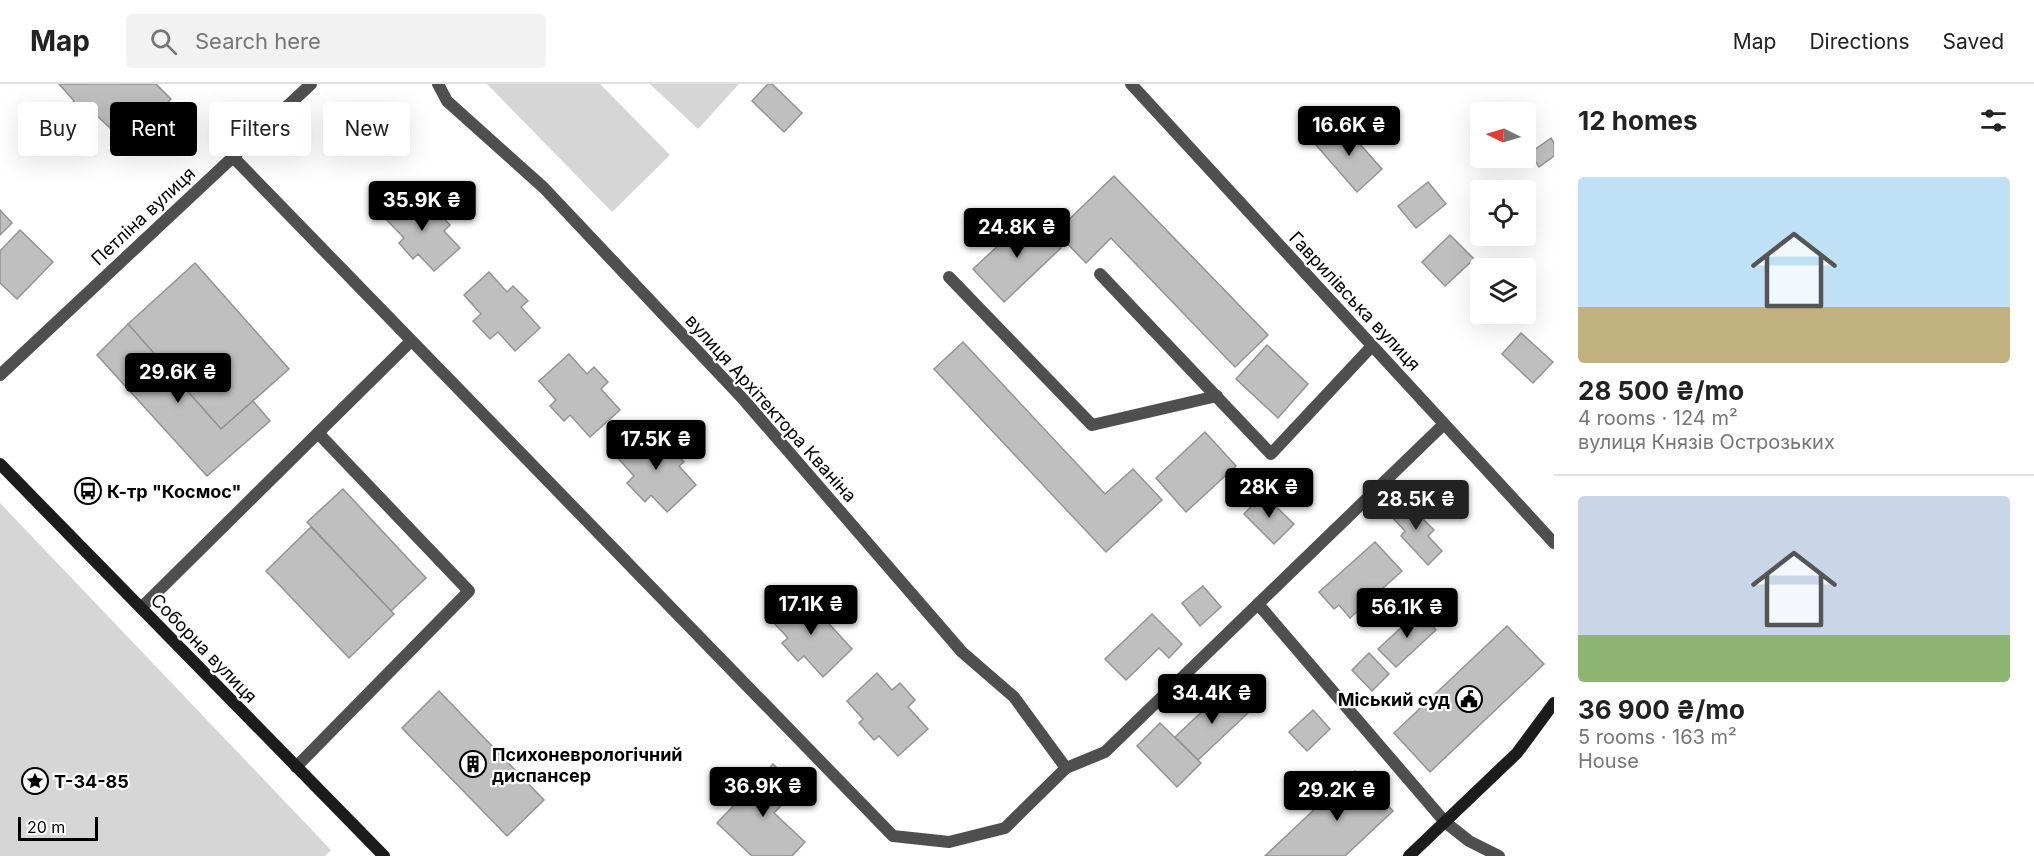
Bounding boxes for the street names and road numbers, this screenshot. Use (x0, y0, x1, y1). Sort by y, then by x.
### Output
street label: Петліна вулиця (87, 163, 199, 269)
street label: Гаврилівська вулиця (1285, 227, 1425, 375)
street label: вулиця Архітектора Кваніна (681, 310, 861, 506)
street label: Соборна вулиця (147, 589, 261, 707)

